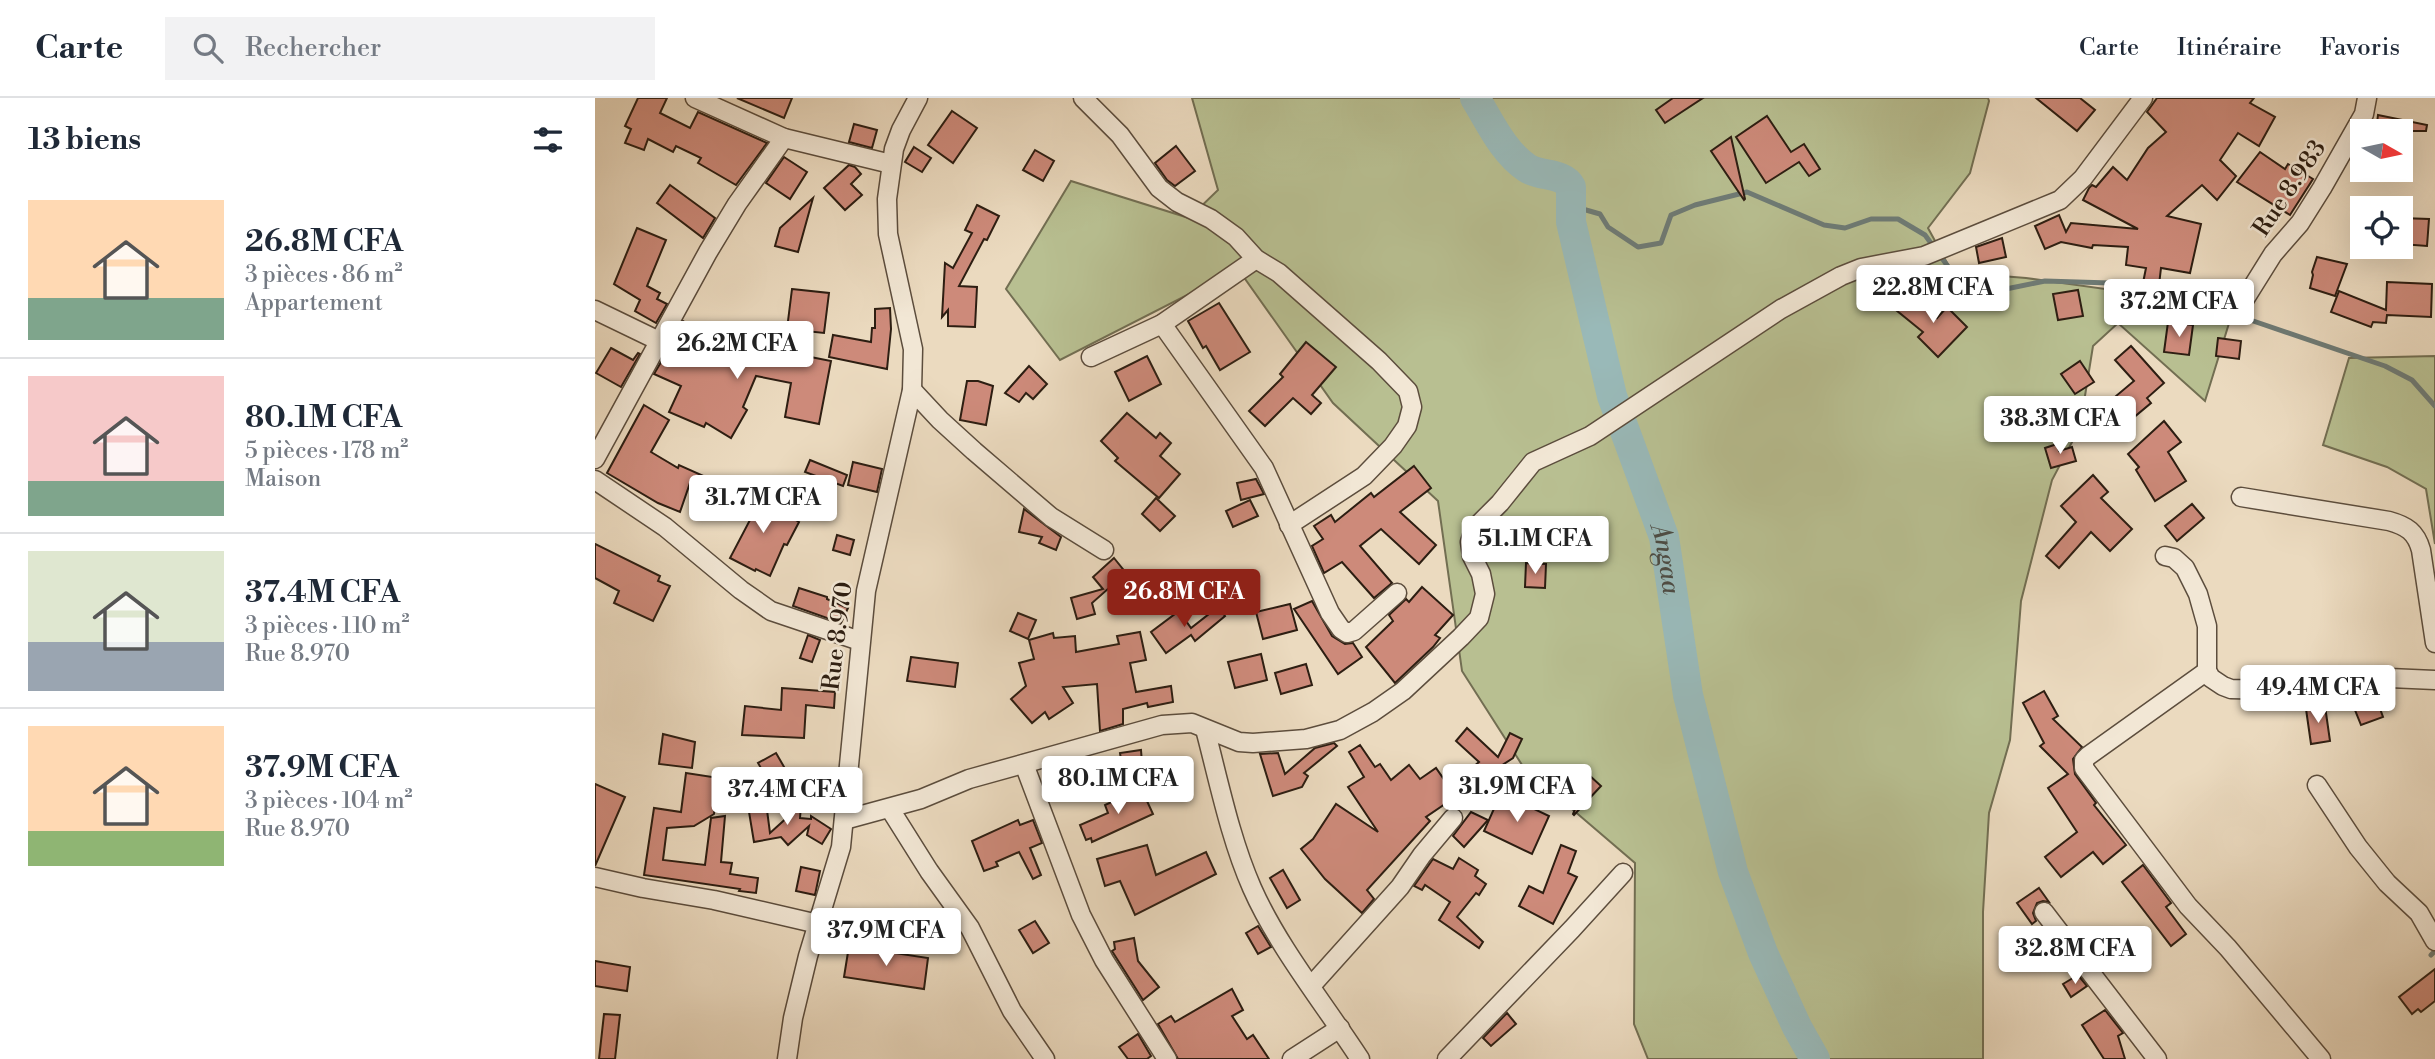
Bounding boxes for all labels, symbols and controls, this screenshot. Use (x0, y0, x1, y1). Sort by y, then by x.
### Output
search box (165, 17, 655, 80)
text: Carte (35, 28, 123, 69)
icon: search (189, 29, 227, 67)
text: Rechercher (245, 32, 381, 64)
text: Carte (2079, 33, 2139, 63)
text: Itinéraire (2177, 33, 2282, 63)
text: Favoris (2320, 33, 2400, 63)
north arrow (2350, 119, 2413, 182)
map controls (2350, 119, 2413, 259)
text: 13 biens (28, 121, 141, 159)
icon: filters (529, 121, 567, 159)
street label: Rue 8.983 (2247, 135, 2333, 243)
button: locate (2350, 196, 2413, 259)
text: 26.8M CFA (245, 223, 403, 261)
icon: home (84, 228, 168, 312)
text: 3 pièces · 86 m² (245, 261, 403, 289)
pin: 22.8M CFA (1853, 266, 2013, 325)
text: 22.8M CFA (1872, 274, 1994, 302)
pin: 37.2M CFA (2099, 280, 2259, 339)
text: 37.2M CFA (2120, 288, 2238, 316)
text: Appartement (245, 289, 383, 317)
pin: 26.2M CFA (657, 322, 817, 381)
text: 26.2M CFA (676, 330, 798, 358)
pin: 38.3M CFA (1980, 396, 2140, 456)
text: 80.1M CFA (245, 399, 402, 437)
icon: home (84, 404, 168, 488)
text: 38.3M CFA (2000, 405, 2120, 433)
text: 5 pièces · 178 m² (245, 437, 408, 465)
text: Maison (245, 465, 321, 493)
pin: 31.7M CFA (683, 476, 843, 535)
text: 31.7M CFA (705, 484, 821, 512)
water label: Angaa (1642, 516, 1688, 597)
pin: 51.1M CFA (1455, 517, 1615, 576)
text: 51.1M CFA (1478, 525, 1592, 553)
pin: 26.8M CFA (1104, 570, 1264, 629)
text: 37.4M CFA (245, 574, 400, 612)
text: 26.8M CFA (1123, 578, 1245, 606)
icon: home (84, 579, 168, 663)
street label: Rue 8.970 (816, 580, 860, 692)
text: 3 pièces · 110 m² (245, 612, 410, 640)
text: Rue 8.970 (245, 640, 350, 668)
pin: 49.4M CFA (2238, 666, 2398, 725)
text: 49.4M CFA (2256, 674, 2380, 702)
text: 37.9M CFA (245, 749, 399, 787)
icon: home (84, 754, 168, 838)
pin: 80.1M CFA (1038, 756, 1198, 816)
pin: 31.9M CFA (1437, 764, 1597, 824)
text: 80.1M CFA (1058, 765, 1178, 793)
pin: 37.4M CFA (707, 768, 867, 827)
text: 31.9M CFA (1459, 773, 1575, 801)
text: 37.4M CFA (727, 776, 847, 804)
text: 3 pièces · 104 m² (245, 787, 413, 815)
text: Rue 8.970 (245, 815, 350, 843)
pin: 37.9M CFA (806, 908, 966, 968)
text: 37.9M CFA (827, 917, 945, 945)
pin: 32.8M CFA (1995, 926, 2155, 986)
text: 32.8M CFA (2015, 935, 2135, 963)

